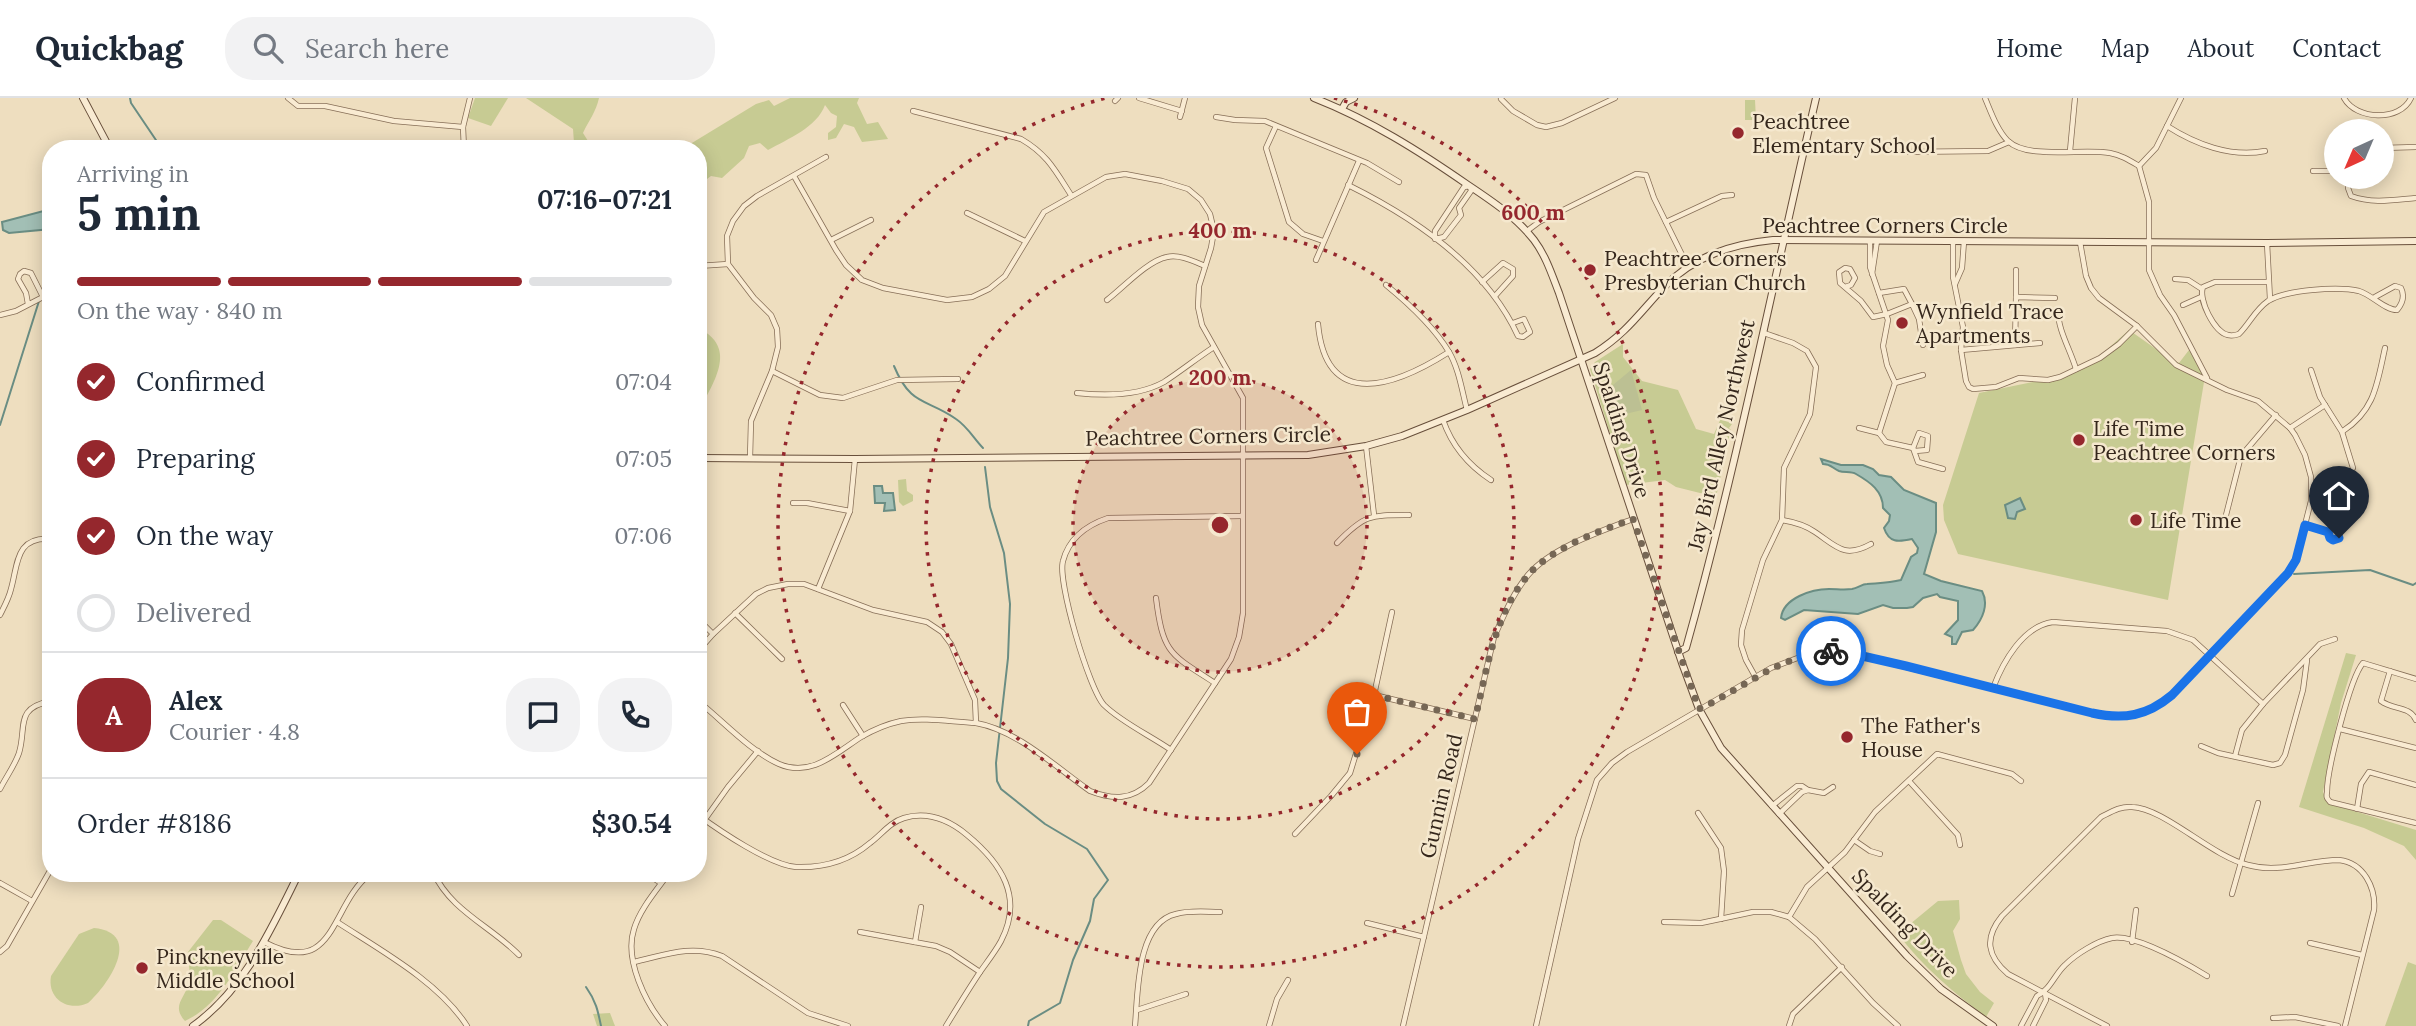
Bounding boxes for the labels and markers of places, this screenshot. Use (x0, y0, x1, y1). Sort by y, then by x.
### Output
place label: Peachtree Elementary School (1752, 108, 1936, 159)
marker: Peachtree Elementary School (1730, 125, 1746, 141)
place label: Peachtree Corners Presbyterian Church (1604, 245, 1806, 296)
marker: Peachtree Corners Presbyterian Church (1582, 262, 1598, 278)
place label: Wynfield Trace Apartments (1915, 298, 2064, 349)
marker: Wynfield Trace Apartments (1894, 315, 1910, 331)
place label: Life Time Peachtree Corners (2093, 415, 2276, 466)
marker: Life Time Peachtree Corners (2071, 432, 2087, 448)
pin (2309, 466, 2369, 538)
place label: Life Time (2150, 507, 2241, 534)
marker: Life Time (2128, 512, 2144, 528)
centre of rings (1208, 513, 1232, 537)
pin (1327, 682, 1387, 754)
place label: The Father's House (1861, 712, 1981, 763)
marker: The Father's House (1839, 729, 1855, 745)
place label: Pinckneyville Middle School (156, 943, 295, 994)
marker: Pinckneyville Middle School (134, 960, 150, 976)

